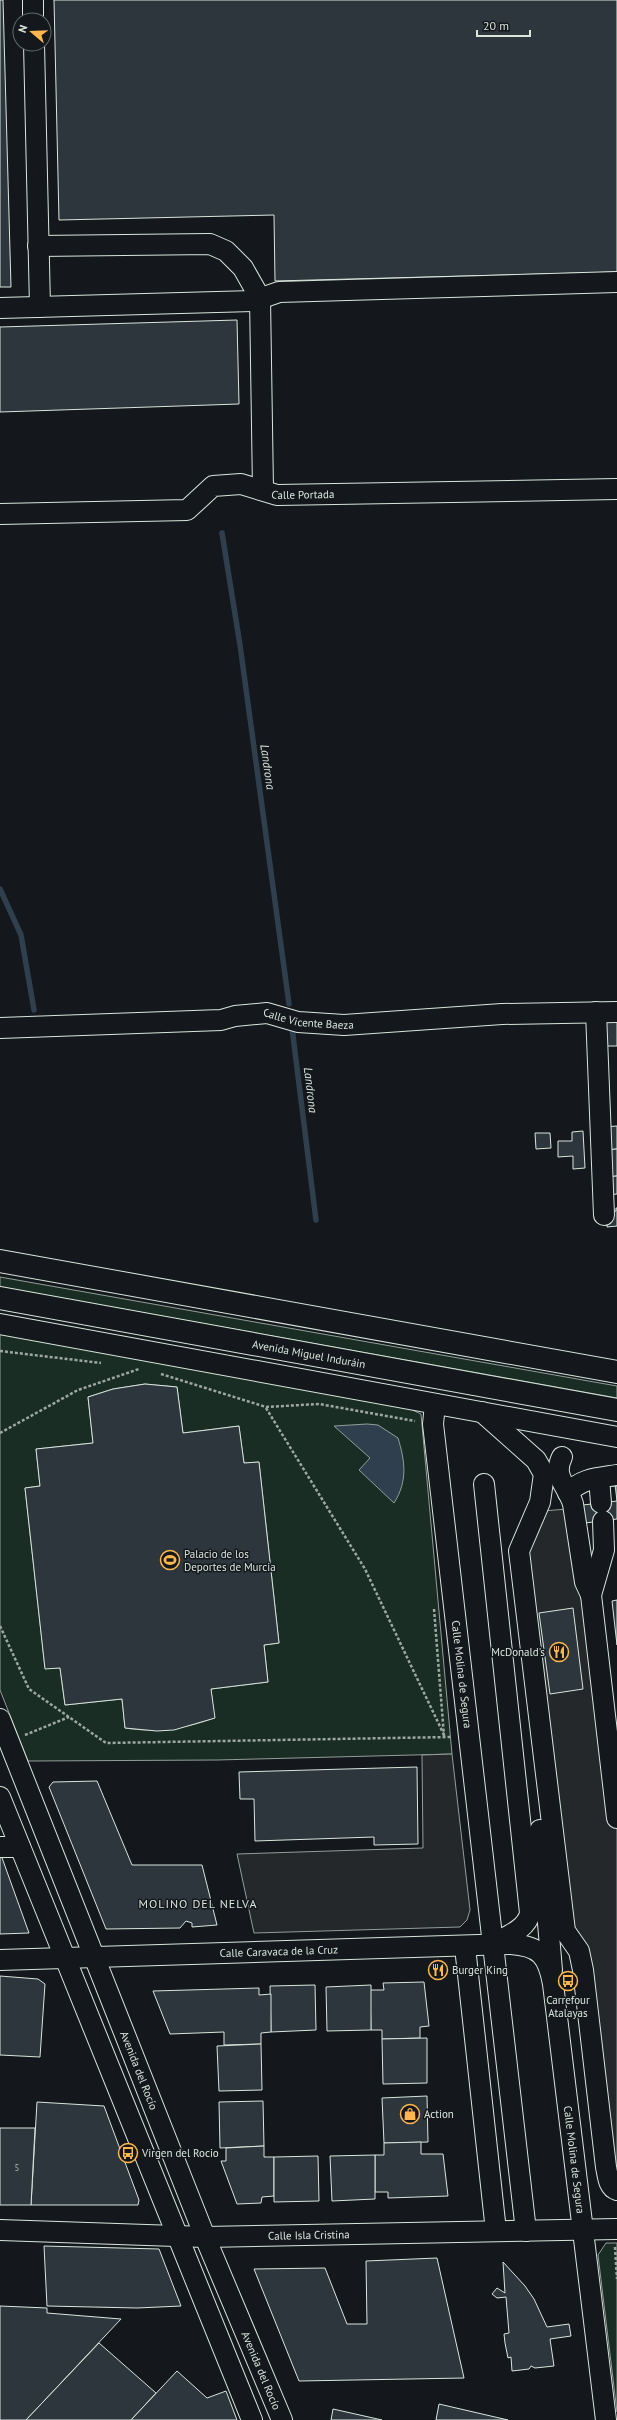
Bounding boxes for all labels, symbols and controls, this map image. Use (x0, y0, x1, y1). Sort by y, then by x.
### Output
north arrow (12, 12, 52, 52)
scale bar (477, 12, 530, 38)
text: 20 m (483, 18, 509, 33)
text: N (15, 23, 30, 34)
street label: Calle Portada (270, 487, 334, 502)
water label: Landrona (257, 743, 279, 791)
street label: Calle Vicente Baeza (263, 1006, 354, 1032)
water label: Landrona (301, 1066, 321, 1114)
street label: Avenida Miguel Induráin (251, 1337, 367, 1371)
place label: Palacio de los Deportes de Murcia (184, 1547, 276, 1574)
sports icon: Palacio de los Deportes de Murcia (159, 1549, 181, 1571)
street label: Calle Molina de Segura (449, 1619, 475, 1729)
restaurant icon: McDonald's (548, 1641, 570, 1663)
place label: McDonald's (491, 1645, 545, 1659)
district label: MOLINO DEL NELVA (139, 1896, 257, 1911)
street label: Calle Caravaca de la Cruz (220, 1942, 338, 1960)
restaurant icon: Burger King (427, 1959, 449, 1981)
place label: Burger King (452, 1963, 508, 1977)
bus stop icon: Carrefour Atalayas (557, 1970, 579, 1992)
place label: Carrefour Atalayas (546, 1993, 590, 2020)
street label: Avenida del Rocío (117, 2029, 161, 2112)
shop icon: Action (399, 2103, 421, 2125)
street label: Calle Molina de Segura (561, 2105, 588, 2214)
place label: Action (424, 2107, 454, 2121)
bus stop icon: Virgen del Rocio (117, 2142, 139, 2164)
place label: Virgen del Rocio (141, 2146, 219, 2160)
house number: 5 (15, 2162, 20, 2173)
street label: Calle Isla Cristina (268, 2227, 350, 2243)
street label: Avenida del Rocío (239, 2329, 284, 2412)

